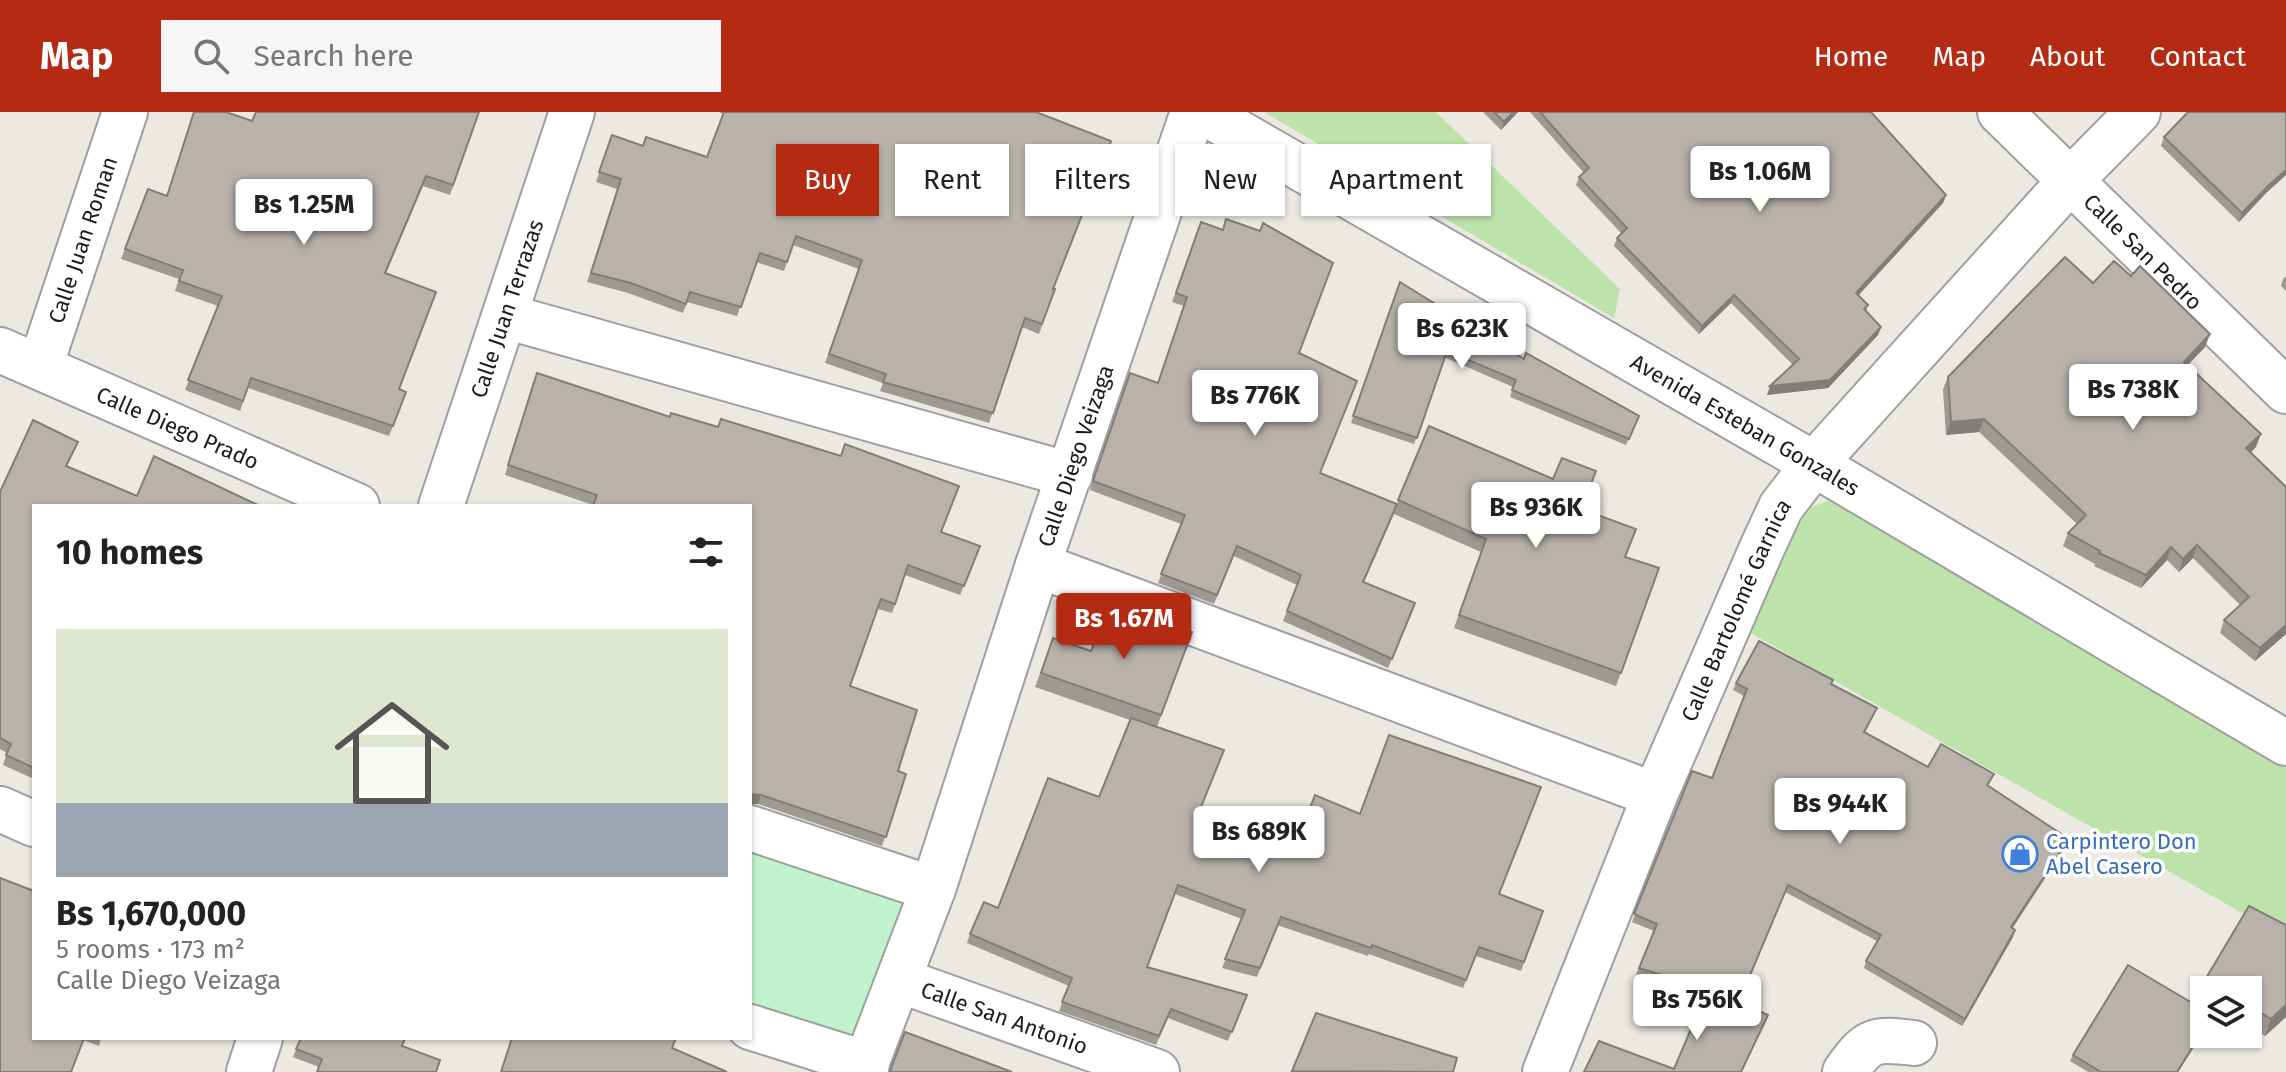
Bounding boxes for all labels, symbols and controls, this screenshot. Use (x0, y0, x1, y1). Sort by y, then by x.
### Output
search box (161, 20, 721, 92)
text: Map (40, 33, 113, 79)
icon: search (189, 34, 233, 78)
text: Search here (253, 38, 414, 74)
text: Home (1814, 40, 1888, 73)
text: Map (1932, 40, 1986, 73)
text: About (2030, 40, 2105, 73)
text: Contact (2149, 40, 2246, 73)
chip: Buy (776, 144, 879, 216)
chip: Rent (895, 144, 1009, 216)
chip: Filters (1025, 144, 1159, 216)
chip: New (1175, 144, 1285, 216)
chip: Apartment (1301, 144, 1491, 216)
pin: Bs 1.06M (1677, 146, 1843, 214)
street label: Calle Juan Roman (42, 153, 123, 327)
text: Bs 1.06M (1708, 156, 1812, 187)
pin: Bs 1.25M (221, 179, 387, 247)
street label: Calle San Pedro (2078, 188, 2208, 316)
text: Bs 1.25M (254, 189, 354, 220)
street label: Calle Juan Terrazas (465, 216, 549, 402)
pin: Bs 623K (1388, 303, 1536, 371)
text: Bs 623K (1416, 313, 1508, 344)
street label: Avenida Esteban Gonzales (1626, 348, 1864, 502)
street label: Calle Diego Veizaga (1032, 361, 1119, 550)
pin: Bs 738K (2059, 364, 2207, 432)
pin: Bs 776K (1181, 370, 1329, 438)
text: Bs 738K (2087, 374, 2179, 405)
text: Bs 776K (1210, 380, 1300, 411)
street label: Calle Diego Prado (92, 381, 263, 475)
pin: Bs 936K (1462, 482, 1610, 550)
text: Bs 936K (1489, 492, 1583, 523)
street label: Calle Bartolomé Garnica (1676, 493, 1797, 726)
icon: filters (684, 530, 728, 574)
text: 10 homes (56, 532, 203, 573)
pin: Bs 1.67M (1041, 593, 1207, 661)
text: Bs 1.67M (1074, 603, 1174, 634)
icon: home (320, 681, 464, 825)
pin: Bs 944K (1766, 778, 1914, 846)
text: Bs 944K (1793, 788, 1887, 819)
pin: Bs 689K (1185, 806, 1333, 874)
text: Bs 689K (1211, 816, 1307, 847)
place label: Carpintero Don Abel Casero (2046, 828, 2197, 880)
shop icon: Carpintero Don Abel Casero (2001, 835, 2039, 873)
text: Bs 1,670,000 (56, 893, 246, 934)
text: 5 rooms · 173 m² (56, 934, 245, 965)
text: Calle Diego Veizaga (56, 965, 281, 996)
pin: Bs 756K (1623, 974, 1771, 1042)
street label: Calle San Antonio (917, 976, 1091, 1060)
map controls (2190, 976, 2262, 1048)
button: layers (2190, 976, 2262, 1048)
text: Bs 756K (1651, 984, 1743, 1015)

